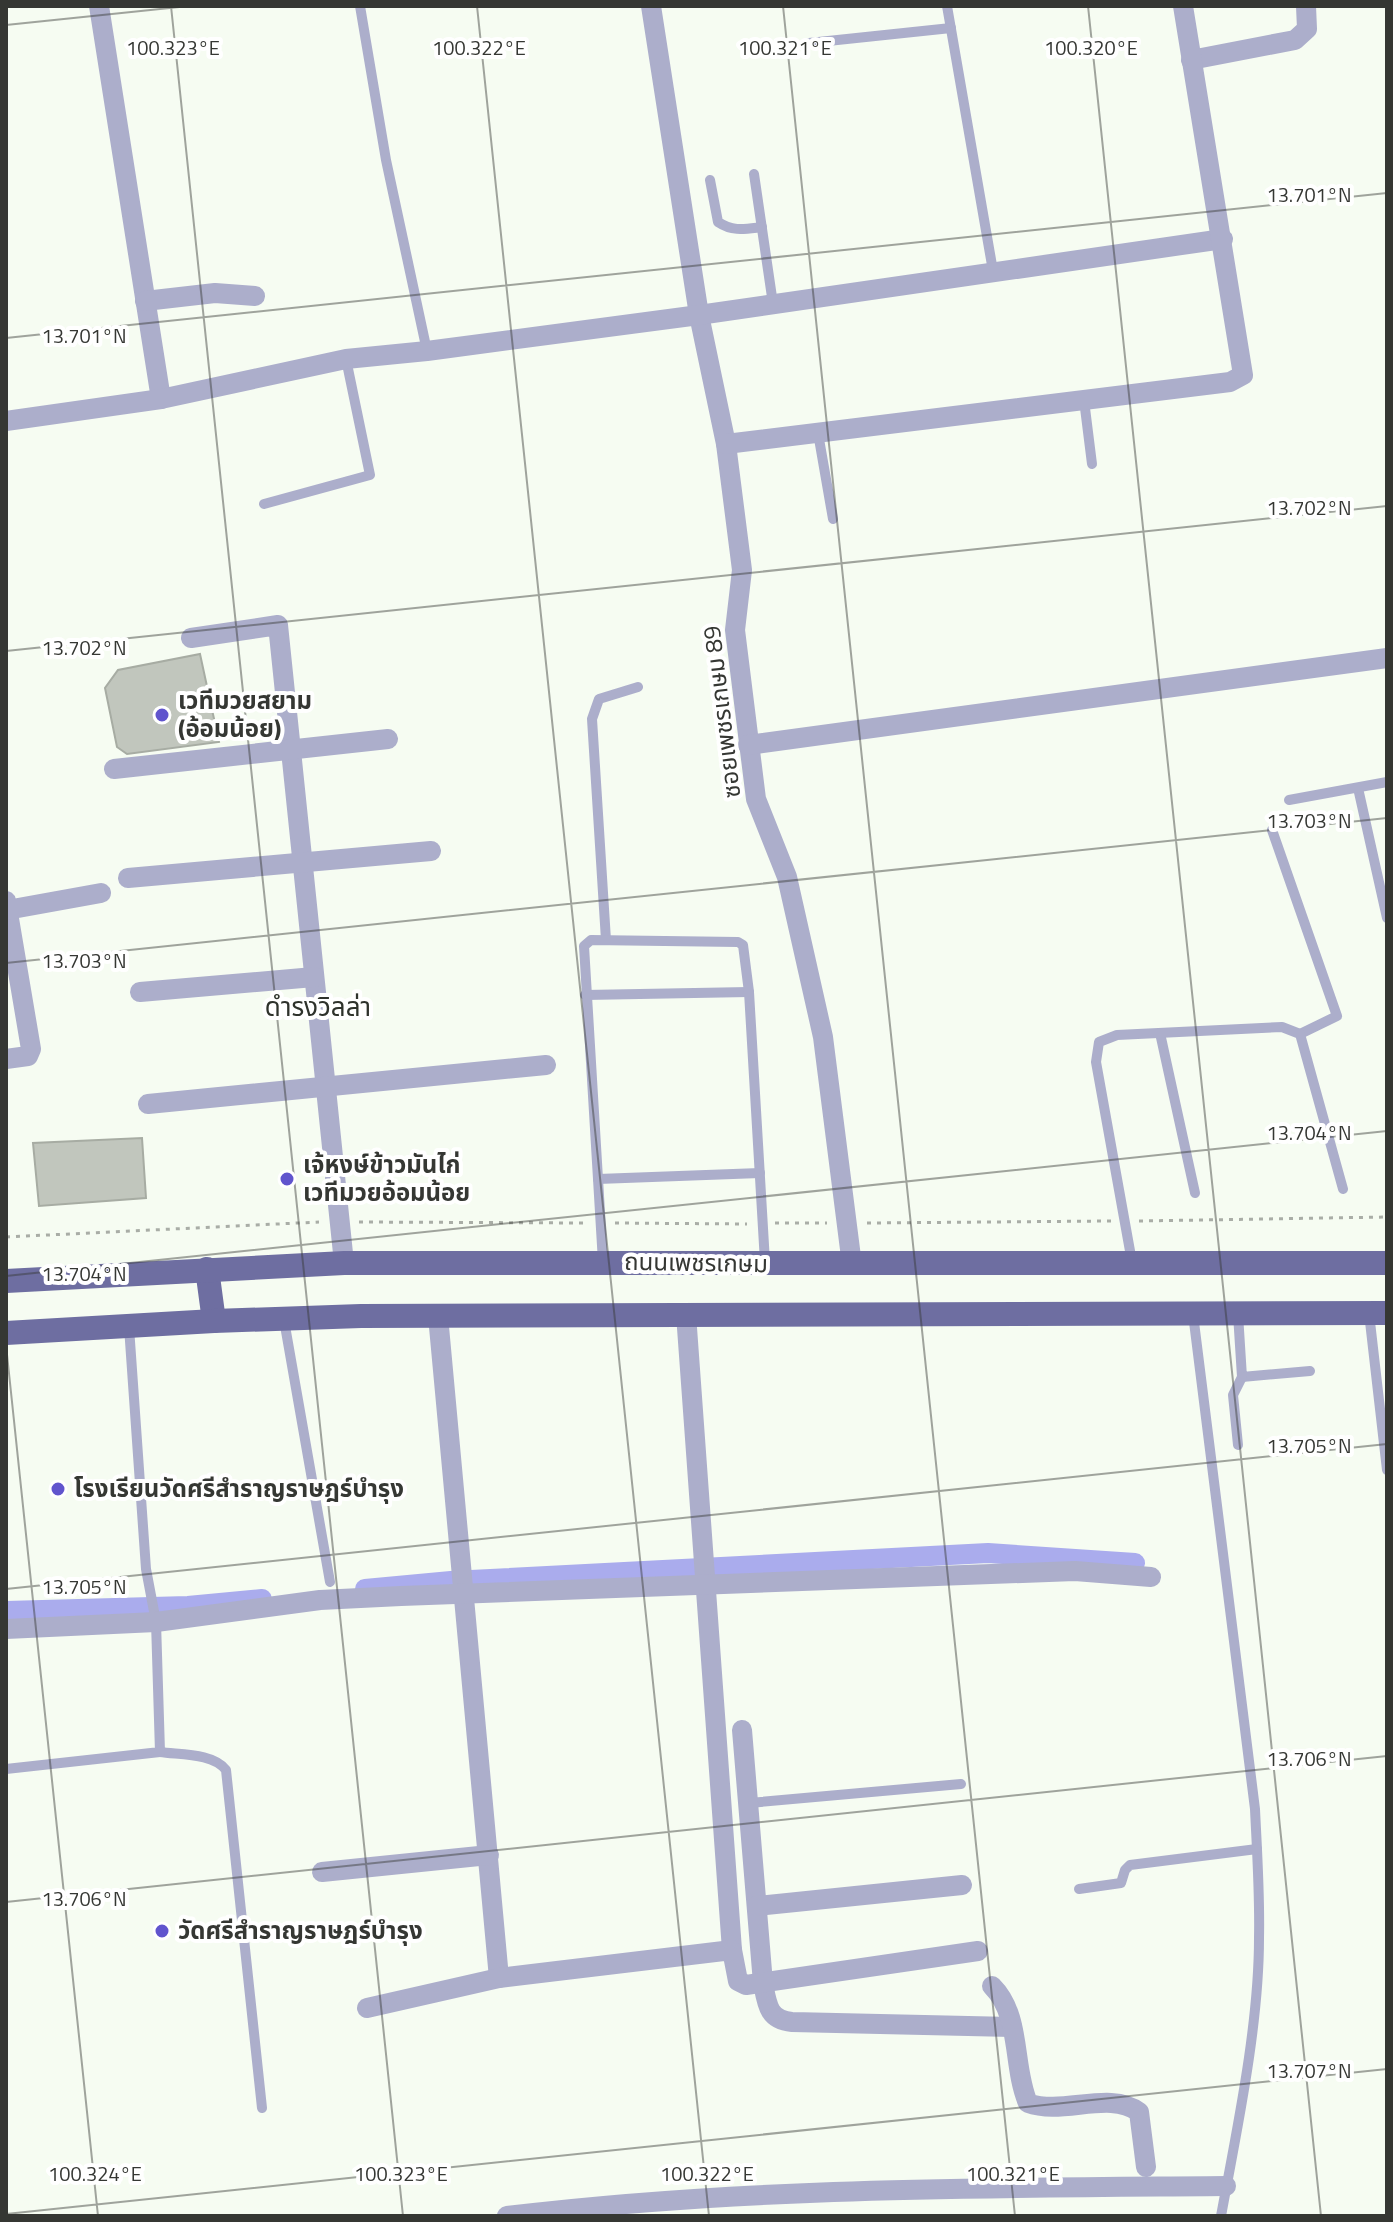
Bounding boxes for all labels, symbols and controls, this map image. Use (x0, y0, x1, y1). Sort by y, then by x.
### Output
text: 100.323°E (126, 32, 220, 63)
text: 100.322°E (432, 32, 526, 63)
text: 100.321°E (738, 32, 832, 63)
text: 100.320°E (1044, 32, 1138, 63)
text: 13.701°N (1266, 179, 1352, 210)
text: 13.701°N (41, 320, 127, 351)
text: 13.702°N (1266, 492, 1352, 523)
street label: ซอยเพชรเกษม 89 (693, 624, 749, 800)
text: 13.702°N (41, 632, 127, 663)
place label: เวทีมวยสยาม (อ้อมน้อย) (178, 682, 312, 746)
marker: เวทีมวยสยาม (อ้อมน้อย) (153, 706, 171, 724)
text: 13.703°N (1266, 805, 1352, 836)
text: 13.703°N (41, 945, 127, 976)
district label: ดำรงวิลล่า (265, 987, 371, 1026)
text: 13.704°N (1266, 1117, 1352, 1148)
place label: เจ้หงษ์ข้าวมันไก่ เวทีมวยอ้อมน้อย (303, 1146, 470, 1210)
marker: เจ้หงษ์ข้าวมันไก่ เวทีมวยอ้อมน้อย (278, 1170, 296, 1188)
street label: ถนนเพชรเกษม (624, 1243, 768, 1281)
text: 13.704°N (41, 1258, 127, 1289)
text: 13.705°N (1266, 1430, 1352, 1461)
place label: โรงเรียนวัดศรีสําราญราษฎร์บํารุง (74, 1470, 404, 1506)
marker: โรงเรียนวัดศรีสําราญราษฎร์บํารุง (49, 1480, 67, 1498)
text: 13.705°N (41, 1571, 127, 1602)
text: 13.706°N (1266, 1743, 1352, 1774)
text: 13.706°N (41, 1883, 127, 1914)
place label: วัดศรีสําราญราษฎร์บํารุง (178, 1912, 423, 1948)
marker: วัดศรีสําราญราษฎร์บํารุง (153, 1922, 171, 1940)
text: 13.707°N (1266, 2055, 1352, 2086)
text: 100.324°E (48, 2158, 142, 2189)
text: 100.323°E (354, 2158, 448, 2189)
text: 100.322°E (660, 2158, 754, 2189)
text: 100.321°E (966, 2158, 1060, 2189)

